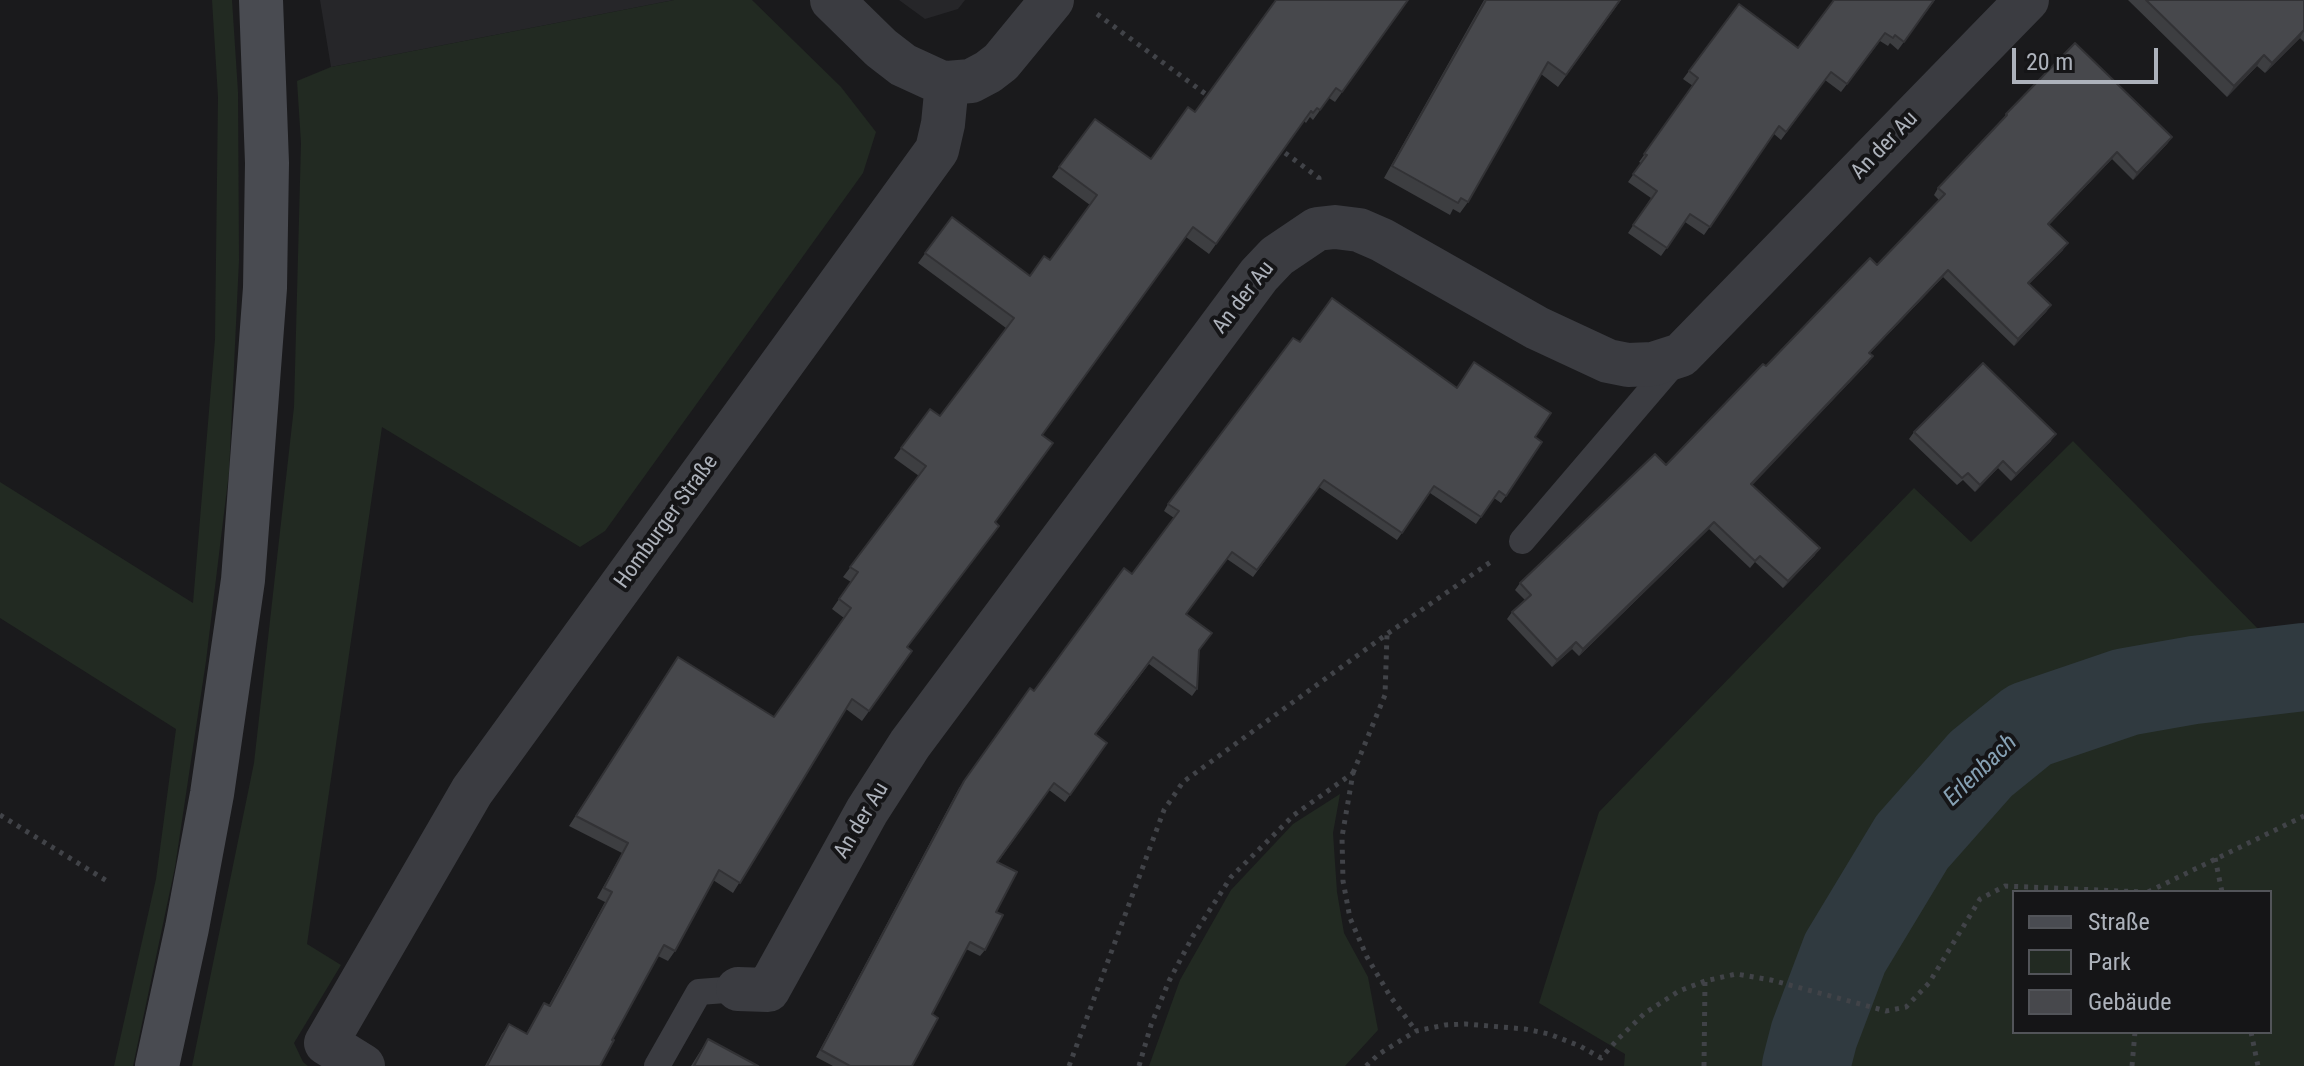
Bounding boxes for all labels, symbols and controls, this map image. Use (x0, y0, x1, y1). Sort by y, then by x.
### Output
scale bar (2016, 32, 2162, 82)
text: 20 m (2026, 48, 2073, 76)
street label: An der Au (1846, 106, 1924, 186)
street label: An der Au (1208, 257, 1280, 339)
street label: Homburger Straße (610, 450, 724, 594)
water label: Erlenbach (1938, 729, 2024, 813)
street label: An der Au (829, 778, 895, 864)
legend (2012, 890, 2272, 1034)
text: Straße (2088, 908, 2150, 936)
text: Park (2088, 948, 2131, 976)
text: Gebäude (2088, 988, 2172, 1016)

